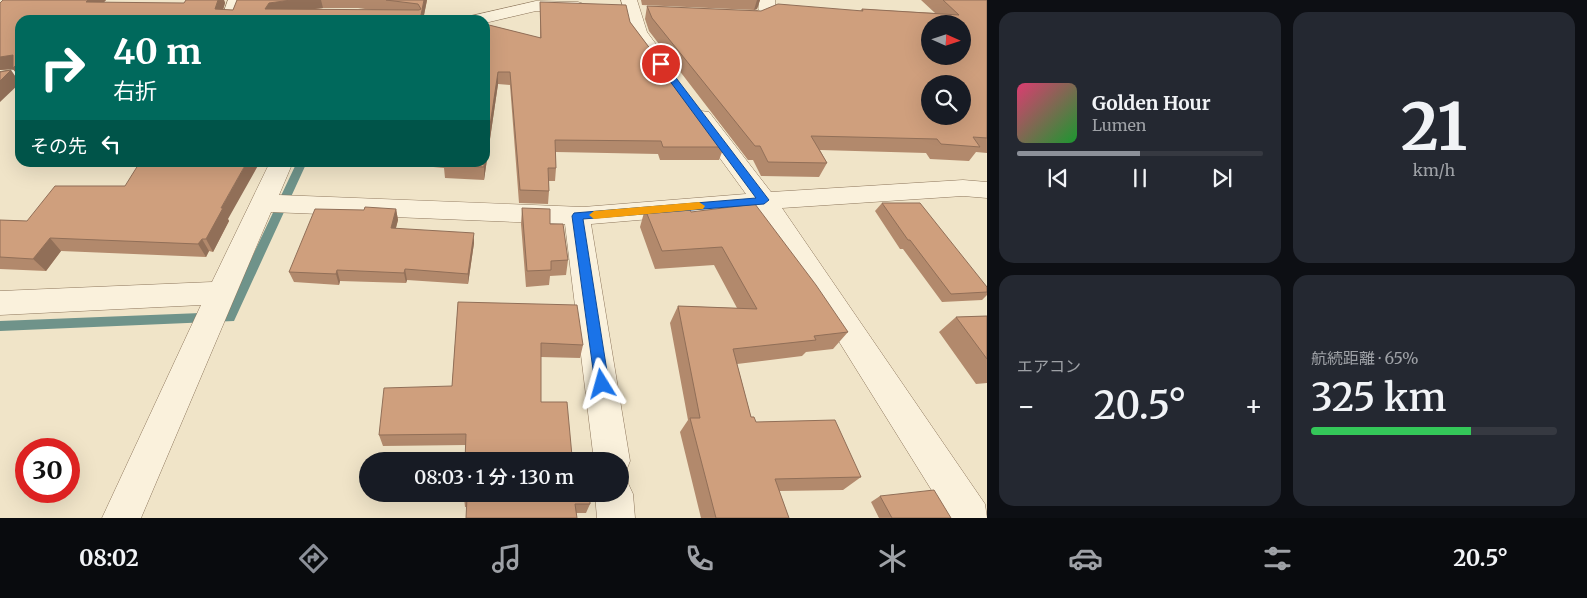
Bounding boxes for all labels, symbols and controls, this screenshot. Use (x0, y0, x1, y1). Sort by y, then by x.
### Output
north arrow (921, 15, 971, 65)
map controls (921, 15, 971, 125)
text: 40 m (113, 30, 201, 74)
icon: right (30, 35, 95, 100)
pin (640, 43, 682, 85)
icon: arrive (647, 50, 675, 78)
button: search (921, 75, 971, 125)
text: 右折 (113, 77, 157, 105)
text: 21 (1401, 86, 1467, 168)
text: Golden Hour (1092, 91, 1211, 115)
text: Lumen (1092, 115, 1146, 135)
icon: left (97, 130, 125, 158)
text: その先 (30, 134, 87, 158)
text: km/h (1413, 160, 1455, 180)
icon: previous (1044, 164, 1072, 192)
icon: pause (1126, 164, 1154, 192)
icon: next (1208, 164, 1236, 192)
text: 航続距離 · 65% (1311, 348, 1418, 368)
text: エアコン (1017, 356, 1081, 376)
position arrow (575, 357, 627, 409)
text: 325 km (1311, 374, 1446, 421)
text: 20.5° (1094, 382, 1186, 429)
text: − (1017, 388, 1036, 424)
text: + (1244, 388, 1263, 424)
speed limit sign: 30 (15, 438, 80, 503)
text: 08:03 · 1 分 · 130 m (414, 465, 574, 489)
icon: directions (296, 541, 331, 576)
icon: music (489, 541, 524, 576)
icon: phone (682, 541, 717, 576)
icon: climate (875, 541, 910, 576)
icon: car (1068, 541, 1103, 576)
icon: filters (1260, 541, 1295, 576)
text: 08:02 (79, 544, 139, 572)
text: 20.5° (1453, 544, 1508, 572)

